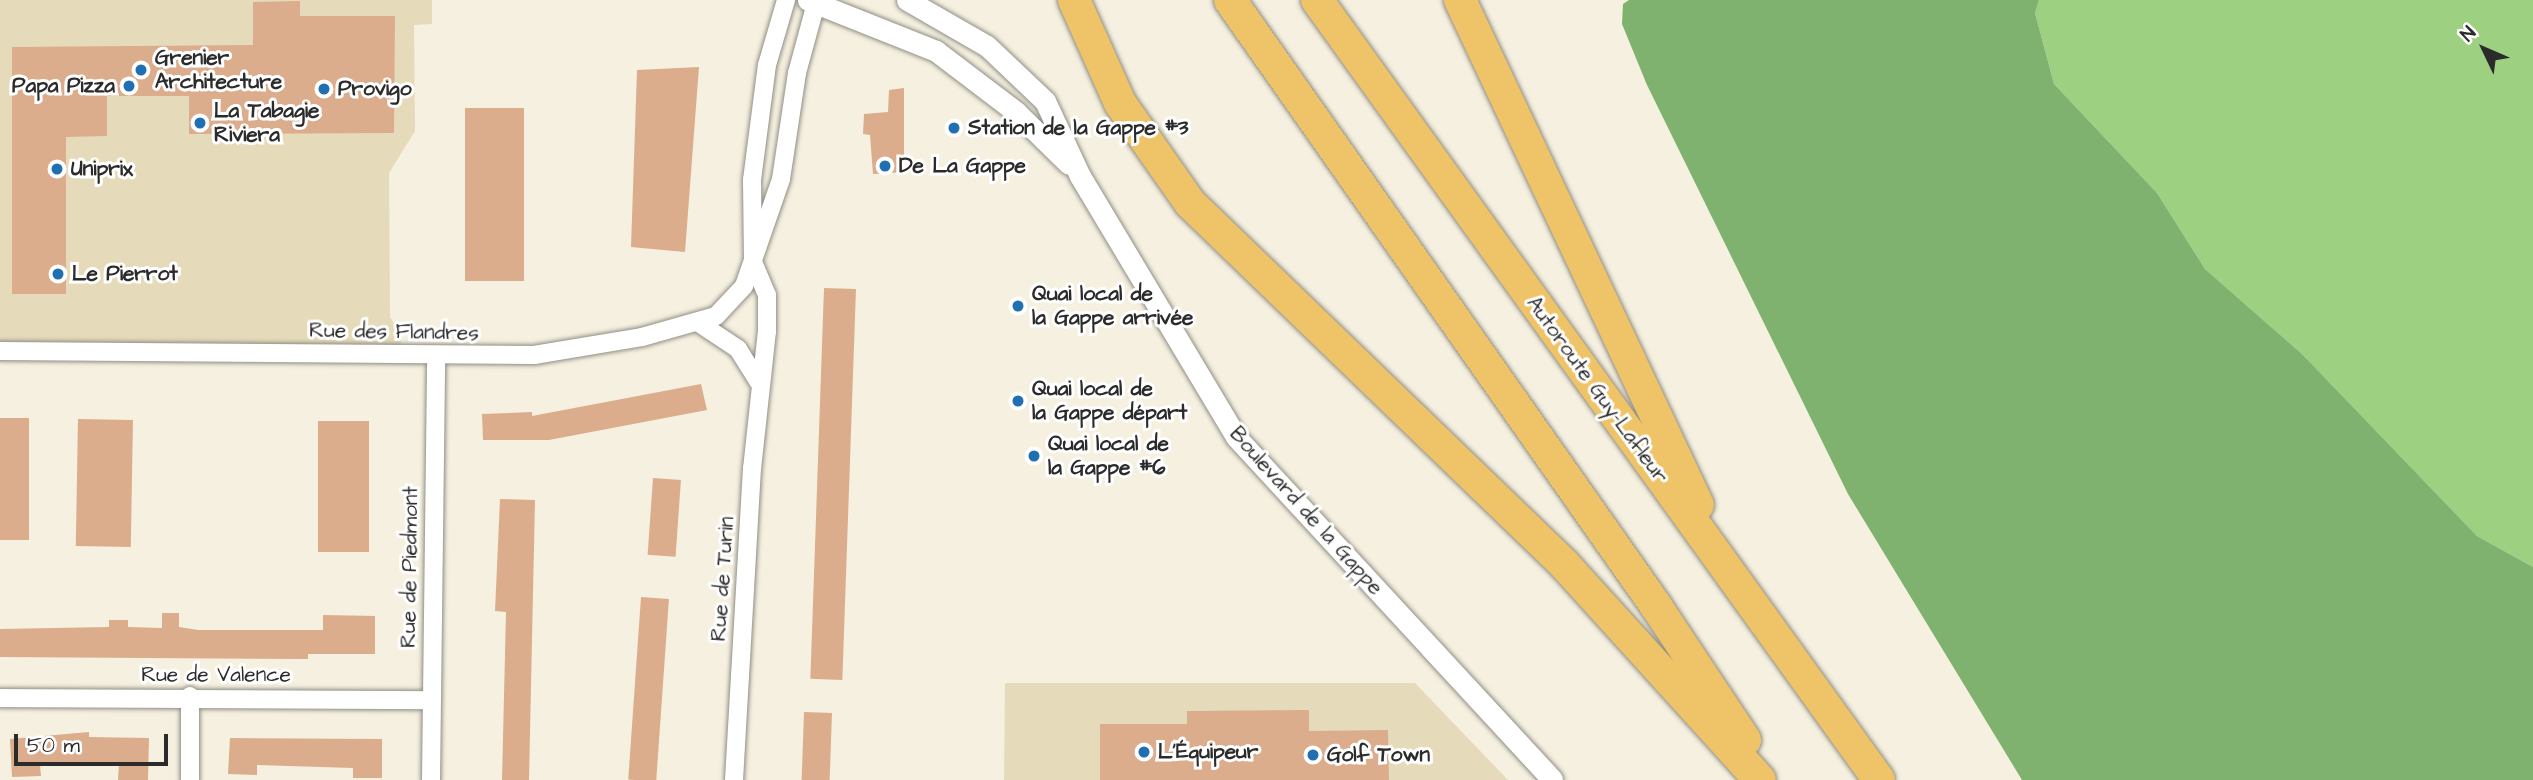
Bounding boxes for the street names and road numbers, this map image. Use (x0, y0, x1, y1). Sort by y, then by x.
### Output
street label: Autoroute Guy-Lafleur (1521, 292, 1673, 488)
street label: Rue des Flandres (309, 318, 479, 346)
street label: Boulevard de la Gappe (1224, 422, 1388, 600)
street label: Rue de Piedmont (396, 486, 424, 648)
street label: Rue de Turin (706, 516, 740, 642)
street label: Rue de Valence (141, 662, 291, 688)

